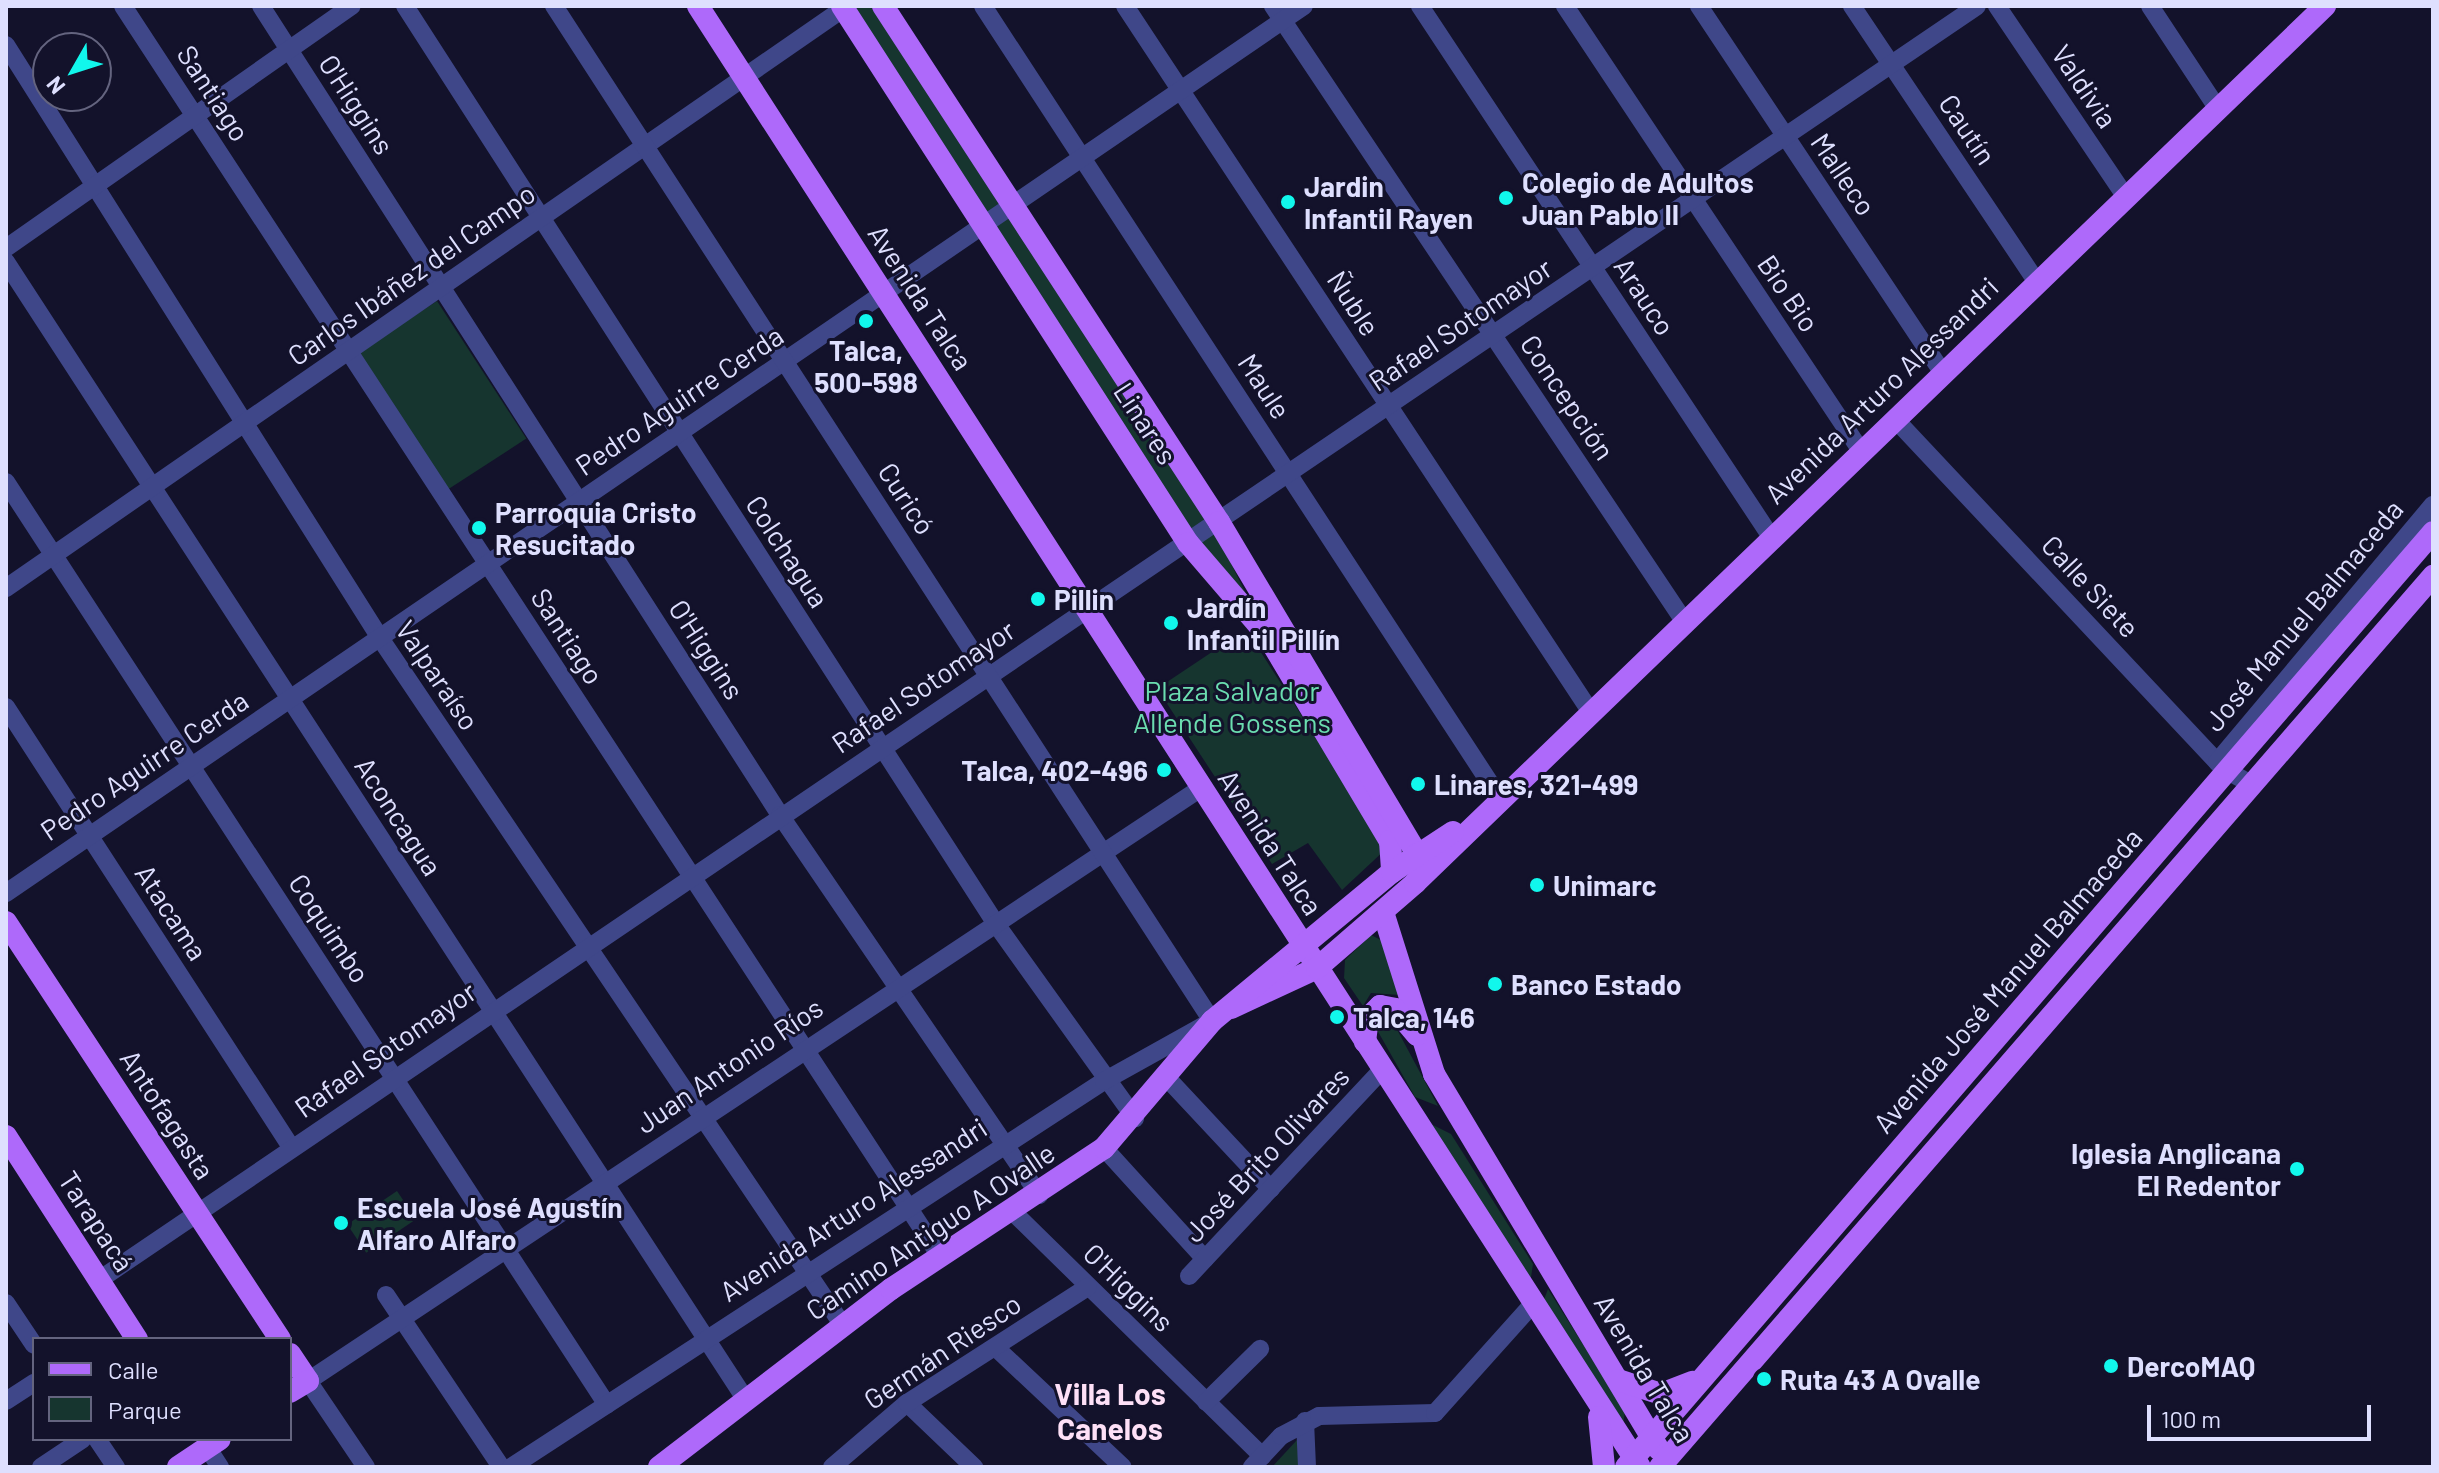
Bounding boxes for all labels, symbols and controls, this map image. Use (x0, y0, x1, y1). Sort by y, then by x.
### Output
north arrow (32, 32, 112, 112)
street label: Valdivia (2045, 38, 2125, 134)
street label: Santiago (171, 39, 257, 147)
street label: O'Higgins (312, 48, 402, 160)
text: N (40, 72, 70, 100)
street label: Cautín (1932, 88, 2004, 170)
street label: Malleco (1804, 127, 1884, 221)
place label: Colegio de Adultos Juan Pablo II (1522, 165, 1754, 231)
place label: Jardin Infantil Rayen (1304, 169, 1473, 235)
street label: Carlos Ibáñez del Campo (281, 176, 541, 372)
marker: Colegio de Adultos Juan Pablo II (1497, 189, 1515, 207)
marker: Jardin Infantil Rayen (1279, 193, 1297, 211)
street label: Avenida Talca (862, 218, 980, 376)
street label: Bio Bio (1751, 248, 1827, 338)
street label: Rafael Sotomayor (1362, 250, 1558, 398)
street label: Arauco (1607, 251, 1683, 341)
street label: Ñuble (1321, 264, 1387, 342)
street label: Avenida Arturo Alessandri (1757, 270, 2005, 510)
marker: Talca, 500-598 (857, 312, 875, 330)
street label: Pedro Aguirre Cerda (569, 318, 789, 482)
street label: Concepción (1514, 328, 1622, 466)
place label: Talca, 500-598 (814, 333, 918, 399)
street label: Maule (1232, 347, 1298, 425)
street label: Linares (1107, 376, 1185, 470)
street label: Curicó (871, 456, 943, 540)
street label: Colchagua (739, 489, 837, 613)
street label: José Manuel Balmaceda (2196, 493, 2410, 737)
place label: Parroquia Cristo Resucitado (495, 495, 697, 561)
marker: Parroquia Cristo Resucitado (470, 519, 488, 537)
street label: Calle Siete (2035, 528, 2147, 644)
street label: Santiago (525, 582, 611, 690)
place label: Pillin (1054, 582, 1114, 616)
marker: Pillin (1029, 590, 1047, 608)
place label: Jardín Infantil Pillín (1187, 590, 1340, 656)
street label: O'Higgins (662, 593, 752, 705)
street label: Rafael Sotomayor (825, 612, 1021, 760)
street label: Valparaíso (389, 614, 487, 736)
marker: Jardín Infantil Pillín (1162, 614, 1180, 632)
park label: Plaza Salvador Allende Gossens (1133, 673, 1331, 739)
street label: Pedro Aguirre Cerda (34, 683, 254, 847)
street label: Aconcagua (348, 750, 450, 882)
place label: Talca, 402-496 (961, 753, 1148, 787)
marker: Talca, 402-496 (1155, 761, 1173, 779)
street label: Avenida Talca (1212, 763, 1330, 921)
place label: Linares, 321-499 (1434, 767, 1638, 801)
marker: Linares, 321-499 (1409, 775, 1427, 793)
street label: Avenida José Manuel Balmaceda (1865, 821, 2149, 1139)
street label: Atacama (129, 858, 215, 966)
street label: Coquimbo (282, 867, 378, 989)
place label: Unimarc (1553, 868, 1657, 902)
marker: Unimarc (1528, 876, 1546, 894)
place label: Banco Estado (1511, 967, 1682, 1001)
street label: Rafael Sotomayor (288, 974, 482, 1124)
marker: Banco Estado (1486, 975, 1504, 993)
street label: Juan Antonio Ríos (629, 990, 829, 1140)
place label: Talca, 146 (1353, 1000, 1475, 1034)
marker: Talca, 146 (1328, 1008, 1346, 1026)
street label: Antofagasta (114, 1043, 222, 1185)
street label: José Brito Olivares (1176, 1059, 1356, 1249)
street label: Avenida Arturo Alessandri (713, 1110, 993, 1308)
street label: Camino Antiguo A Ovalle (799, 1135, 1061, 1327)
place label: Iglesia Anglicana El Redentor (2071, 1136, 2281, 1202)
marker: Iglesia Anglicana El Redentor (2288, 1160, 2306, 1178)
street label: Tarapacá (52, 1165, 142, 1277)
place label: Escuela José Agustín Alfaro Alfaro (357, 1190, 623, 1256)
marker: Escuela José Agustín Alfaro Alfaro (332, 1214, 350, 1232)
street label: O'Higgins (1077, 1236, 1181, 1338)
street label: Germán Riesco (857, 1286, 1027, 1416)
street label: Avenida Talca (1588, 1288, 1702, 1448)
legend (32, 1337, 292, 1441)
place label: DercoMAQ (2127, 1349, 2255, 1383)
text: Calle (108, 1355, 159, 1384)
marker: DercoMAQ (2102, 1357, 2120, 1375)
place label: Ruta 43 A Ovalle (1780, 1362, 1980, 1396)
marker: Ruta 43 A Ovalle (1755, 1370, 1773, 1388)
district label: Villa Los Canelos (1054, 1375, 1166, 1446)
scale bar (2151, 1389, 2375, 1439)
text: Parque (108, 1395, 182, 1424)
text: 100 m (2161, 1404, 2221, 1433)

